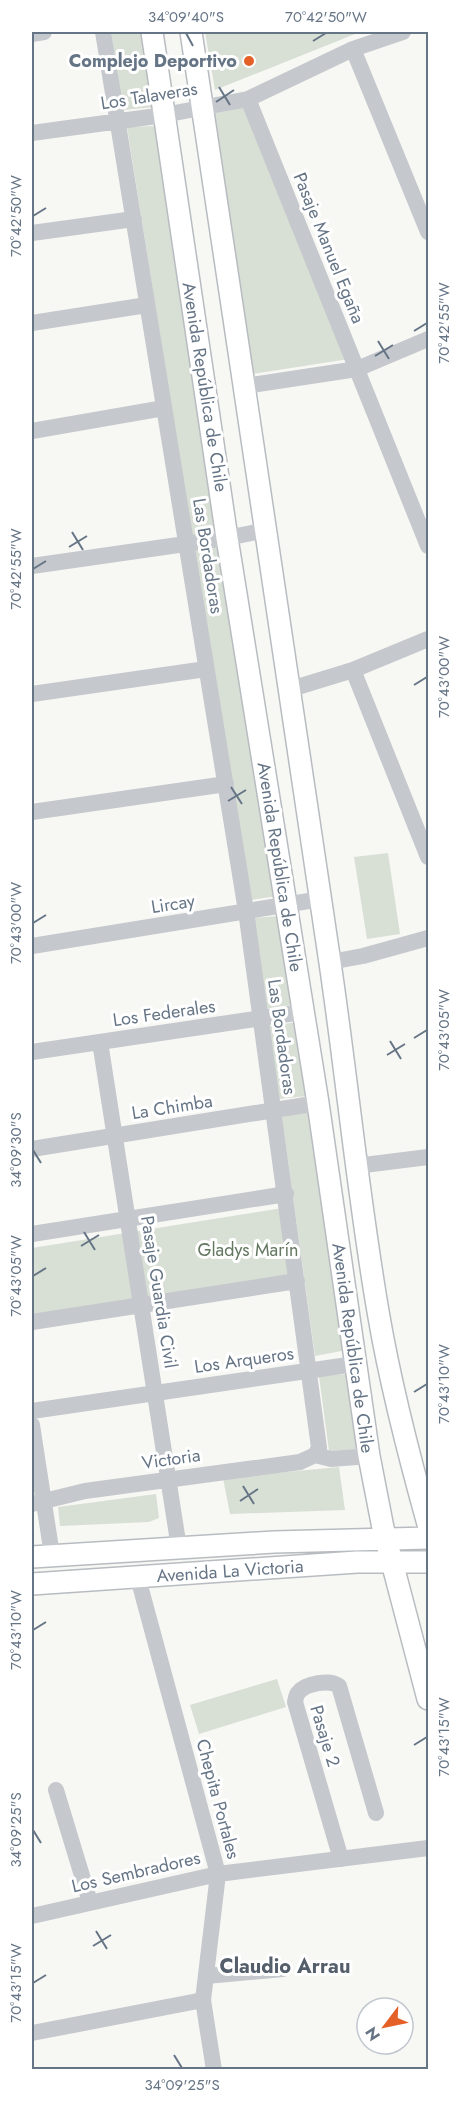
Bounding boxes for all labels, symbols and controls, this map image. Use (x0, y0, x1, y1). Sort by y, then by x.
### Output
text: 34°09'40"S (148, 6, 224, 28)
text: 70°42'50"W (285, 6, 367, 28)
place label: Complejo Deportivo (69, 48, 237, 74)
marker: Complejo Deportivo (242, 54, 256, 68)
street label: Los Talaveras (99, 76, 199, 116)
street label: Pasaje Manuel Egaña (287, 169, 371, 327)
text: 70°42'50"W (5, 175, 27, 257)
street label: Avenida República de Chile (176, 280, 234, 494)
text: 70°42'55"W (433, 282, 455, 364)
street label: Las Bordadoras (186, 496, 230, 616)
text: 70°42'55"W (5, 528, 27, 610)
text: 70°43'00"W (433, 636, 455, 718)
street label: Avenida República de Chile (251, 760, 309, 974)
text: 70°43'00"W (5, 882, 27, 964)
street label: Lircay (149, 888, 197, 920)
street label: Las Bordadoras (261, 977, 303, 1097)
text: 70°43'05"W (433, 989, 455, 1071)
street label: Los Federales (111, 993, 217, 1033)
street label: La Chimba (130, 1088, 214, 1126)
text: 34°09'30"S (5, 1112, 27, 1188)
street label: Pasaje Guardia Civil (134, 1214, 184, 1370)
text: 70°43'05"W (5, 1235, 27, 1317)
park label: Gladys Marín (197, 1237, 299, 1263)
street label: Avenida República de Chile (325, 1241, 381, 1455)
street label: Los Arqueros (193, 1340, 295, 1380)
text: 70°43'10"W (433, 1344, 455, 1424)
street label: Victoria (140, 1442, 202, 1476)
street label: Avenida La Victoria (156, 1553, 304, 1589)
text: 70°43'10"W (5, 1590, 27, 1670)
text: 70°43'15"W (433, 1697, 455, 1777)
street label: Pasaje 2 (303, 1702, 347, 1770)
street label: Chepita Portales (189, 1736, 247, 1862)
text: 34°09'25"S (5, 1792, 27, 1868)
street label: Los Sembradores (69, 1845, 203, 1899)
text: 70°43'15"W (5, 1943, 27, 2023)
district label: Claudio Arrau (220, 1952, 350, 1981)
north arrow (355, 1996, 415, 2056)
text: N (360, 2022, 386, 2045)
text: 34°09'25"S (144, 2074, 220, 2096)

